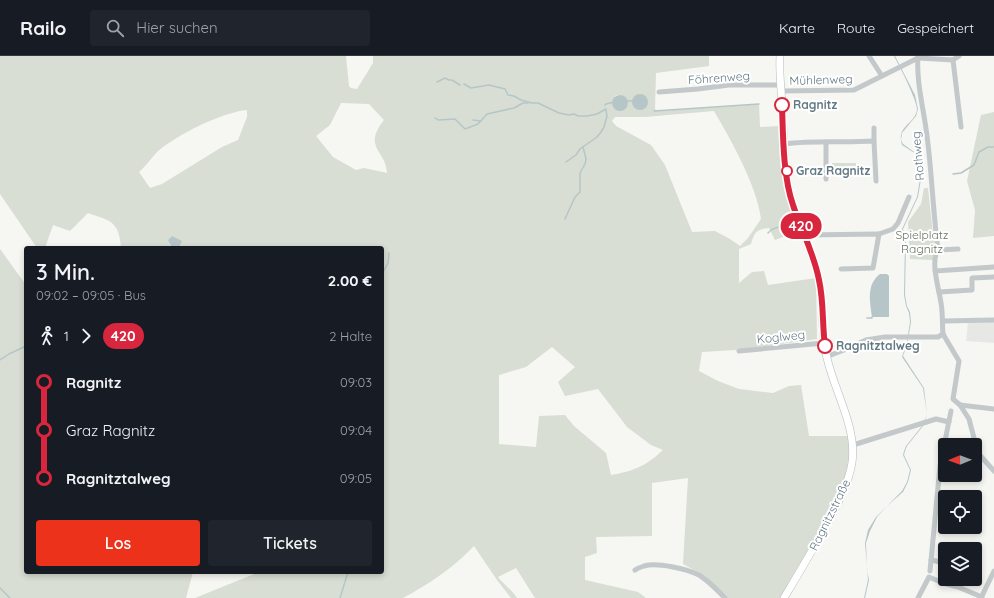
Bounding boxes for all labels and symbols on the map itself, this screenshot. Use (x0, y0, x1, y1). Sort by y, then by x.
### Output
street label: Föhrenweg (687, 68, 750, 87)
street label: Mühlenweg (789, 71, 853, 88)
marker: Ragnitz (774, 97, 790, 113)
place label: Ragnitz (793, 97, 837, 112)
street label: Rothweg (908, 131, 927, 181)
place label: Graz Ragnitz (796, 163, 870, 178)
marker: Graz Ragnitz (781, 165, 793, 177)
line badge: 420 (778, 213, 824, 239)
park label: Spielplatz Ragnitz (895, 227, 949, 256)
street label: Koglweg (756, 327, 806, 346)
marker: Ragnitztalweg (817, 338, 833, 354)
place label: Ragnitztalweg (836, 338, 920, 353)
north arrow (938, 438, 982, 482)
street label: Ragnitzstraße (806, 476, 853, 553)

